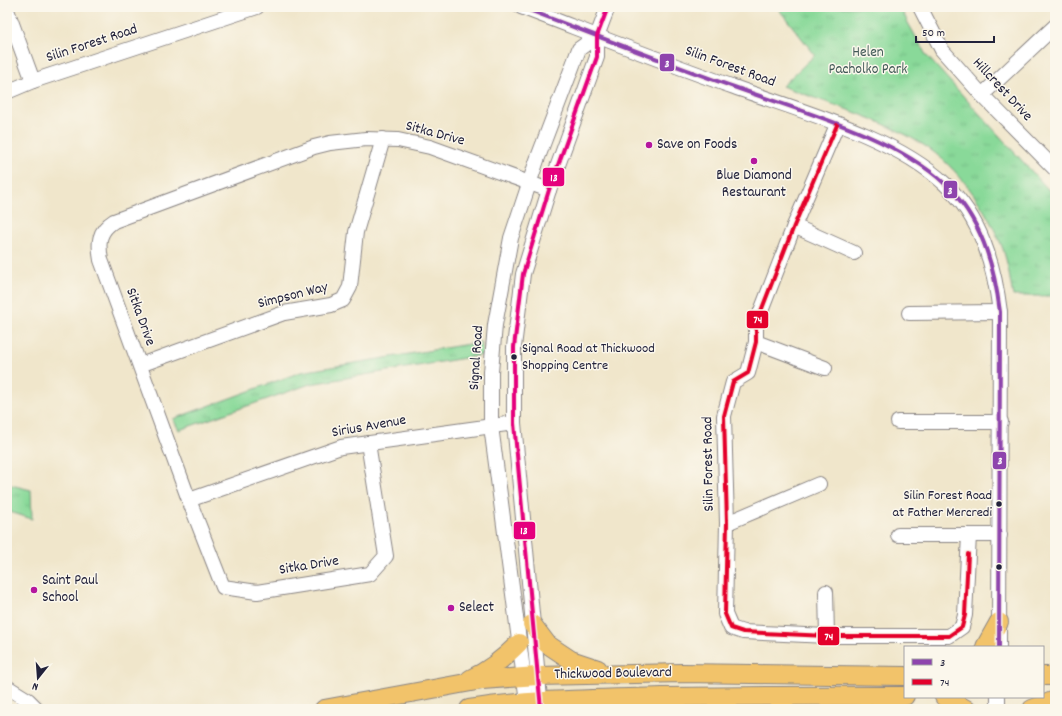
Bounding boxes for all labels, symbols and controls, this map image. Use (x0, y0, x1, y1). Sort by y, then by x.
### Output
scale bar (916, 18, 994, 44)
street label: Silin Forest Road (43, 19, 141, 69)
text: 50 m (922, 25, 945, 42)
street label: Silin Forest Road (682, 40, 778, 94)
park label: Helen Pacholko Park (829, 42, 907, 81)
line badge: 3 (659, 53, 675, 72)
street label: Hillcrest Drive (967, 53, 1038, 127)
text: 3 (665, 57, 670, 73)
street label: Sitka Drive (403, 116, 467, 153)
place label: Save on Foods (657, 134, 737, 156)
marker: Save on Foods (644, 140, 654, 150)
marker: Blue Diamond Restaurant (749, 156, 759, 166)
place label: Blue Diamond Restaurant (716, 165, 792, 204)
line badge: 13 (542, 167, 565, 187)
text: 13 (550, 171, 558, 187)
line badge: 3 (943, 180, 958, 199)
text: 3 (948, 184, 953, 200)
street label: Simpson Way (256, 276, 331, 315)
street label: Sitka Drive (119, 285, 161, 350)
line badge: 74 (746, 310, 769, 329)
text: 74 (754, 313, 762, 329)
street label: Signal Road (464, 325, 490, 391)
place label: Signal Road at Thickwood Shopping Centre (522, 339, 655, 376)
marker: Signal Road at Thickwood Shopping Centre (509, 352, 519, 362)
street label: Sirius Avenue (330, 410, 408, 444)
street label: Silin Forest Road (697, 416, 721, 512)
line badge: 3 (992, 451, 1007, 470)
text: 3 (998, 454, 1003, 470)
place label: Silin Forest Road at Father Mercredi (892, 486, 992, 523)
marker: Silin Forest Road at Father Mercredi (994, 499, 1004, 509)
line badge: 13 (513, 521, 536, 540)
text: 13 (520, 524, 528, 540)
street label: Sitka Drive (277, 550, 341, 582)
unlabelled marker (994, 562, 1004, 572)
place label: Saint Paul School (42, 570, 99, 609)
marker: Saint Paul School (29, 585, 39, 595)
place label: Select (459, 597, 494, 619)
marker: Select (446, 603, 456, 613)
line badge: 74 (817, 626, 840, 646)
text: 74 (825, 630, 833, 646)
legend (904, 646, 1044, 698)
text: 3 (940, 655, 945, 672)
north arrow (18, 658, 58, 698)
street label: Thickwood Boulevard (554, 662, 672, 686)
text: 74 (940, 675, 950, 692)
text: N (30, 677, 41, 694)

